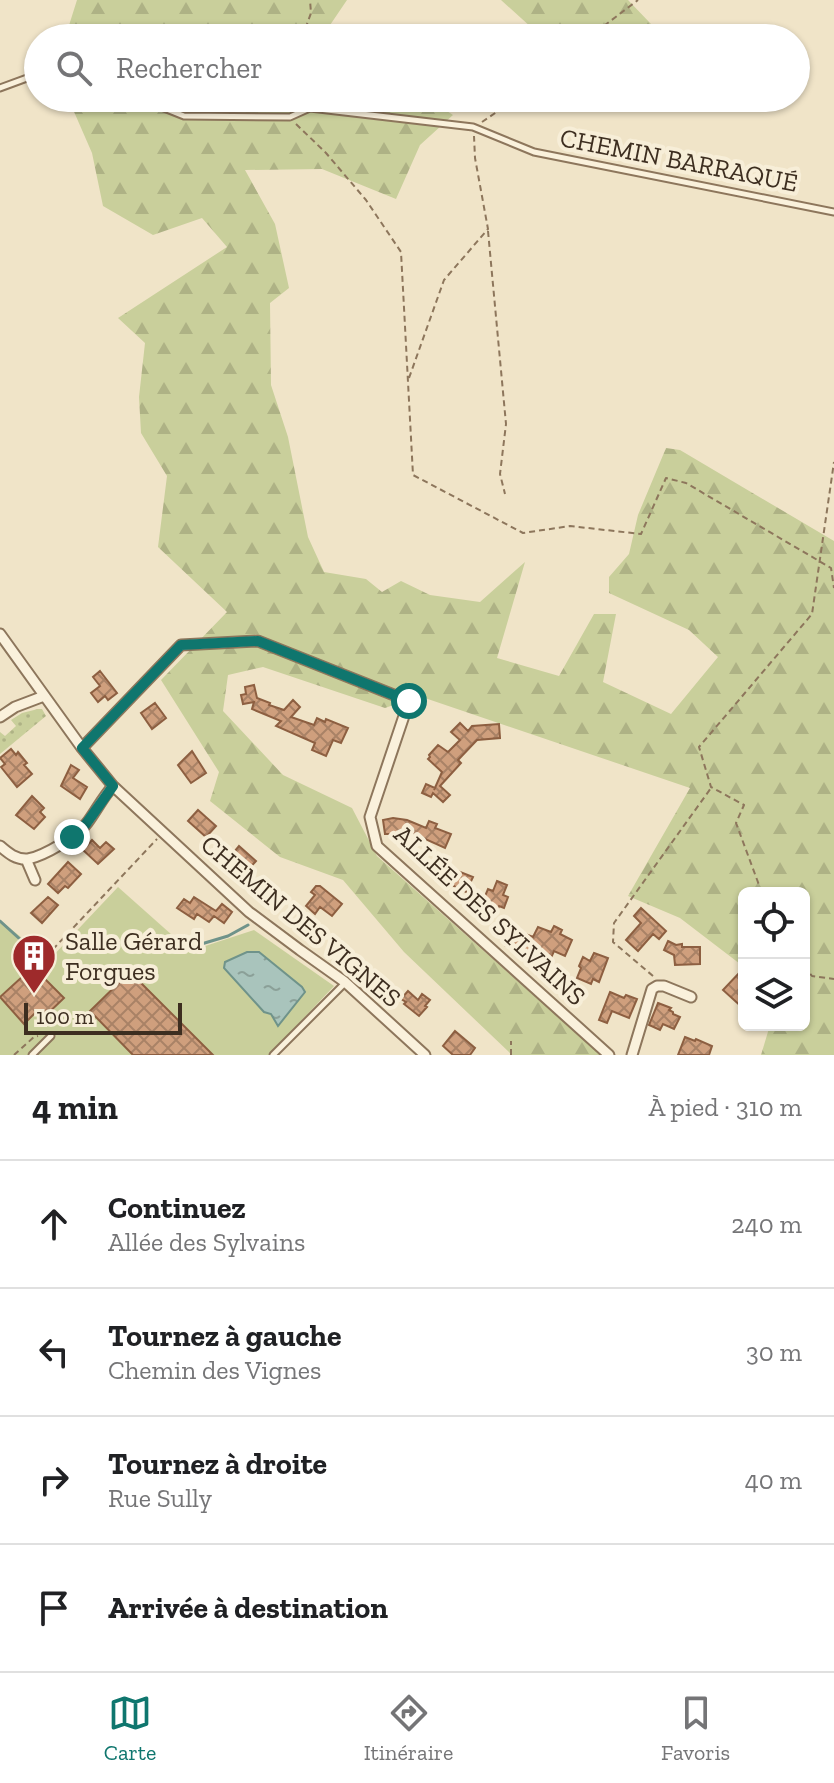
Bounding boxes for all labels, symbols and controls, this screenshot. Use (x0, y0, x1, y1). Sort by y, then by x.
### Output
search box (24, 24, 810, 112)
icon: search (52, 46, 96, 90)
text: Rechercher (116, 50, 263, 86)
street label: CHEMIN BARRAQUÉ (557, 121, 801, 199)
route start (391, 683, 427, 719)
street label: ALLÉE DES SYLVAINS (388, 818, 592, 1012)
route end (54, 819, 90, 855)
street label: CHEMIN DES VIGNES (194, 828, 408, 1014)
map controls (738, 887, 810, 1031)
button: locate (738, 887, 810, 959)
place label: Salle Gérard Forgues (65, 925, 202, 987)
building icon: Salle Gérard Forgues (10, 932, 58, 995)
button: layers (738, 959, 810, 1031)
scale bar (24, 999, 182, 1035)
text: 100 m (36, 1003, 94, 1030)
text: 4 min (32, 1087, 118, 1128)
text: À pied · 310 m (648, 1091, 802, 1123)
text: Continuez (108, 1190, 246, 1226)
icon: ahead (32, 1202, 76, 1246)
text: 240 m (731, 1208, 802, 1240)
text: Allée des Sylvains (108, 1226, 305, 1258)
text: Tournez à gauche (108, 1318, 342, 1354)
icon: left (32, 1330, 76, 1374)
text: 30 m (746, 1336, 802, 1368)
text: Chemin des Vignes (108, 1354, 321, 1386)
text: Tournez à droite (108, 1446, 327, 1482)
icon: right (32, 1458, 76, 1502)
text: 40 m (745, 1464, 802, 1496)
text: Rue Sully (108, 1482, 212, 1514)
icon: arrive (32, 1586, 76, 1630)
text: Arrivée à destination (108, 1590, 388, 1626)
tab: Carte (104, 1691, 156, 1766)
tab: Itinéraire (364, 1691, 453, 1766)
tab: Favoris (661, 1691, 730, 1766)

